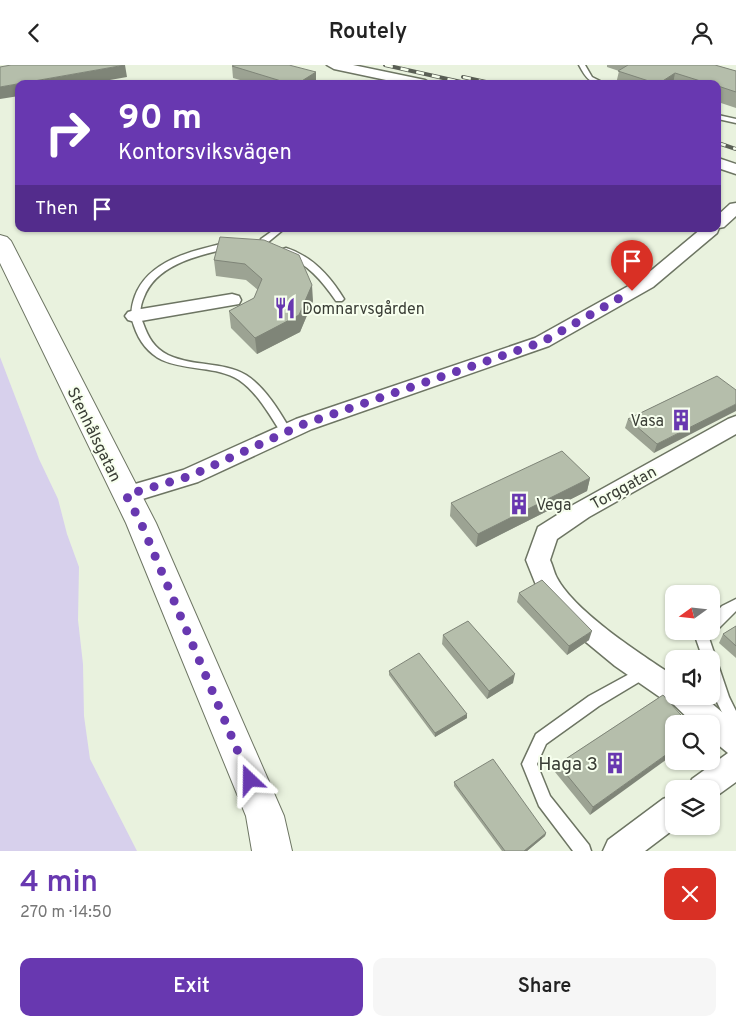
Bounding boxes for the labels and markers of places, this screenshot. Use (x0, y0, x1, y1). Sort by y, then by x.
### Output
pin (611, 240, 653, 291)
restaurant icon: Domnarvsgården (272, 295, 298, 321)
place label: Domnarvsgården (302, 300, 425, 320)
building icon: Vasa (668, 407, 694, 433)
place label: Vasa (631, 412, 664, 432)
building icon: Vega (506, 491, 532, 517)
place label: Vega (536, 496, 571, 516)
building icon: Haga 3 (602, 750, 628, 776)
place label: Haga 3 (538, 753, 598, 777)

